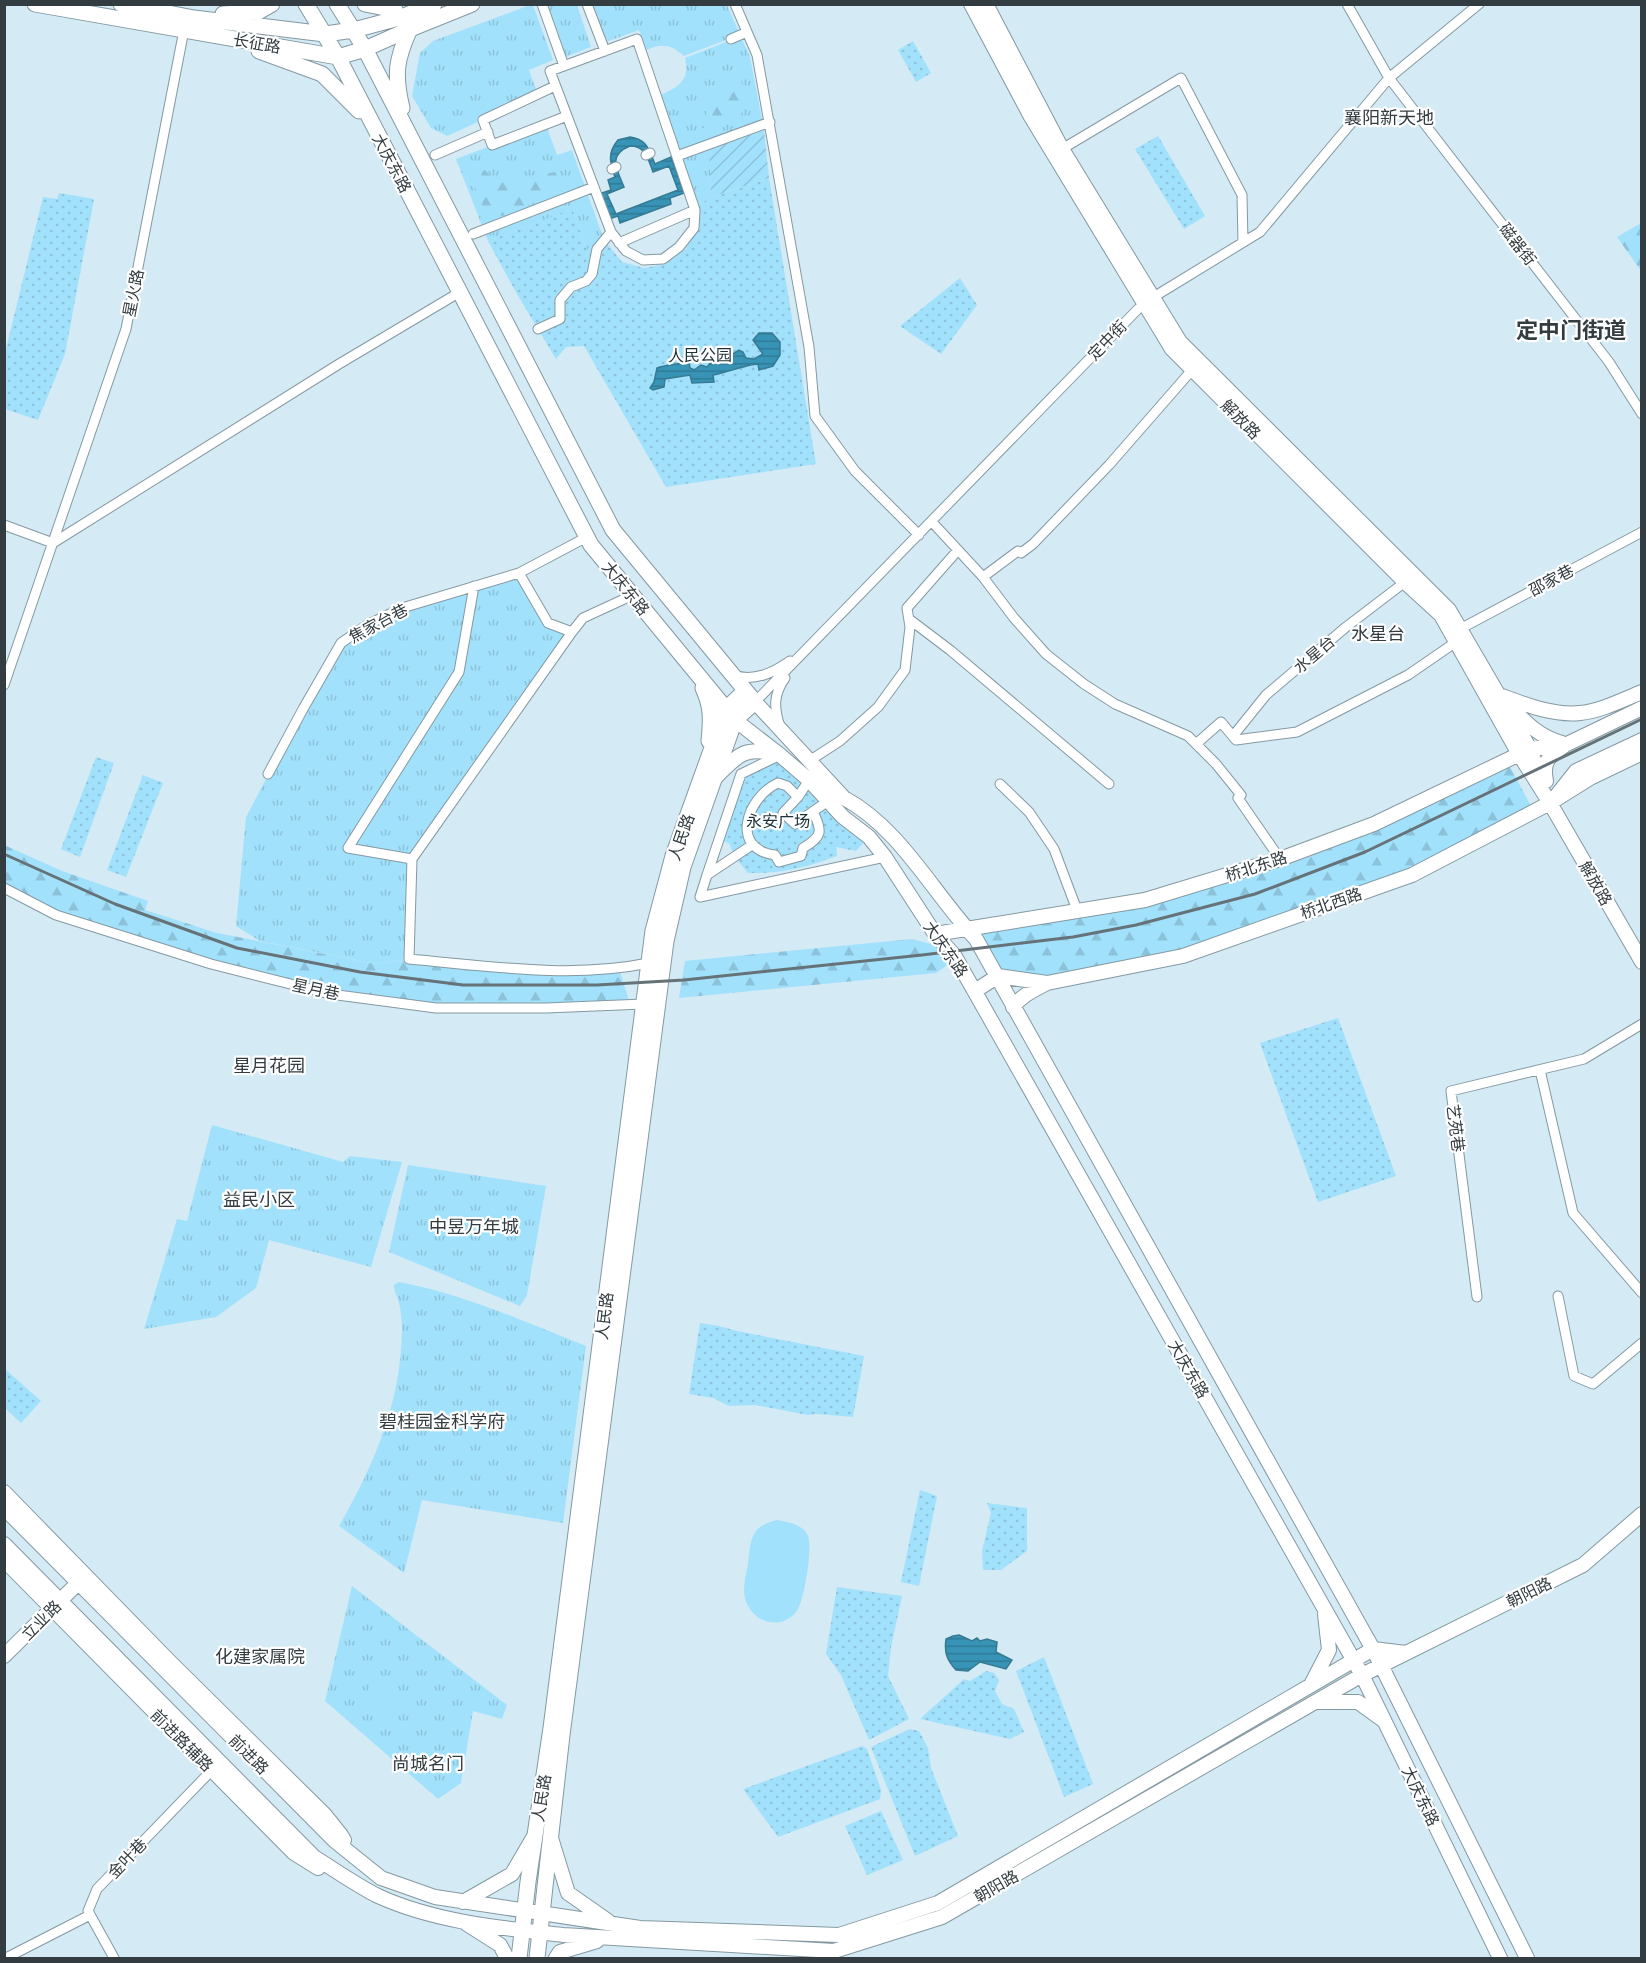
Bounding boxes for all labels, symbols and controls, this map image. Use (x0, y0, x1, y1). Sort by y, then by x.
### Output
street label: 长征路 (231, 28, 283, 58)
district label: 襄阳新天地 (1344, 105, 1434, 129)
street label: 大庆东路 (367, 130, 417, 196)
street label: 磁器街 (1495, 218, 1541, 270)
street label: 星火路 (118, 267, 148, 319)
street label: 定中街 (1082, 315, 1132, 365)
district label: 定中门街道 (1516, 315, 1626, 345)
park label: 人民公园 (668, 344, 732, 366)
street label: 解放路 (1216, 394, 1266, 444)
street label: 大庆东路 (597, 556, 655, 620)
street label: 邵家巷 (1525, 559, 1577, 601)
street label: 焦家台巷 (345, 598, 411, 648)
district label: 水星台 (1351, 621, 1405, 645)
street label: 水星台 (1289, 630, 1339, 678)
park label: 永安广场 (746, 810, 810, 832)
street label: 人民路 (663, 811, 699, 863)
street label: 桥北东路 (1222, 846, 1290, 886)
street label: 解放路 (1574, 857, 1618, 909)
street label: 桥北西路 (1297, 882, 1365, 924)
street label: 大庆东路 (919, 916, 973, 982)
street label: 星月巷 (290, 973, 342, 1005)
district label: 星月花园 (233, 1053, 305, 1077)
street label: 艺苑巷 (1442, 1103, 1470, 1153)
district label: 益民小区 (223, 1187, 295, 1211)
district label: 中昱万年城 (429, 1214, 519, 1238)
street label: 人民路 (590, 1291, 618, 1341)
street label: 大庆东路 (1163, 1336, 1215, 1402)
district label: 碧桂园金科学府 (379, 1409, 505, 1433)
street label: 朝阳路 (1503, 1572, 1555, 1612)
street label: 立业路 (16, 1595, 66, 1645)
district label: 化建家属院 (215, 1644, 305, 1668)
street label: 前进路辅路 (146, 1704, 218, 1776)
street label: 前进路 (224, 1729, 274, 1779)
district label: 尚城名门 (392, 1751, 464, 1775)
street label: 大庆东路 (1397, 1762, 1445, 1830)
street label: 人民路 (526, 1773, 556, 1823)
street label: 金叶巷 (102, 1833, 152, 1883)
street label: 朝阳路 (970, 1864, 1022, 1908)

